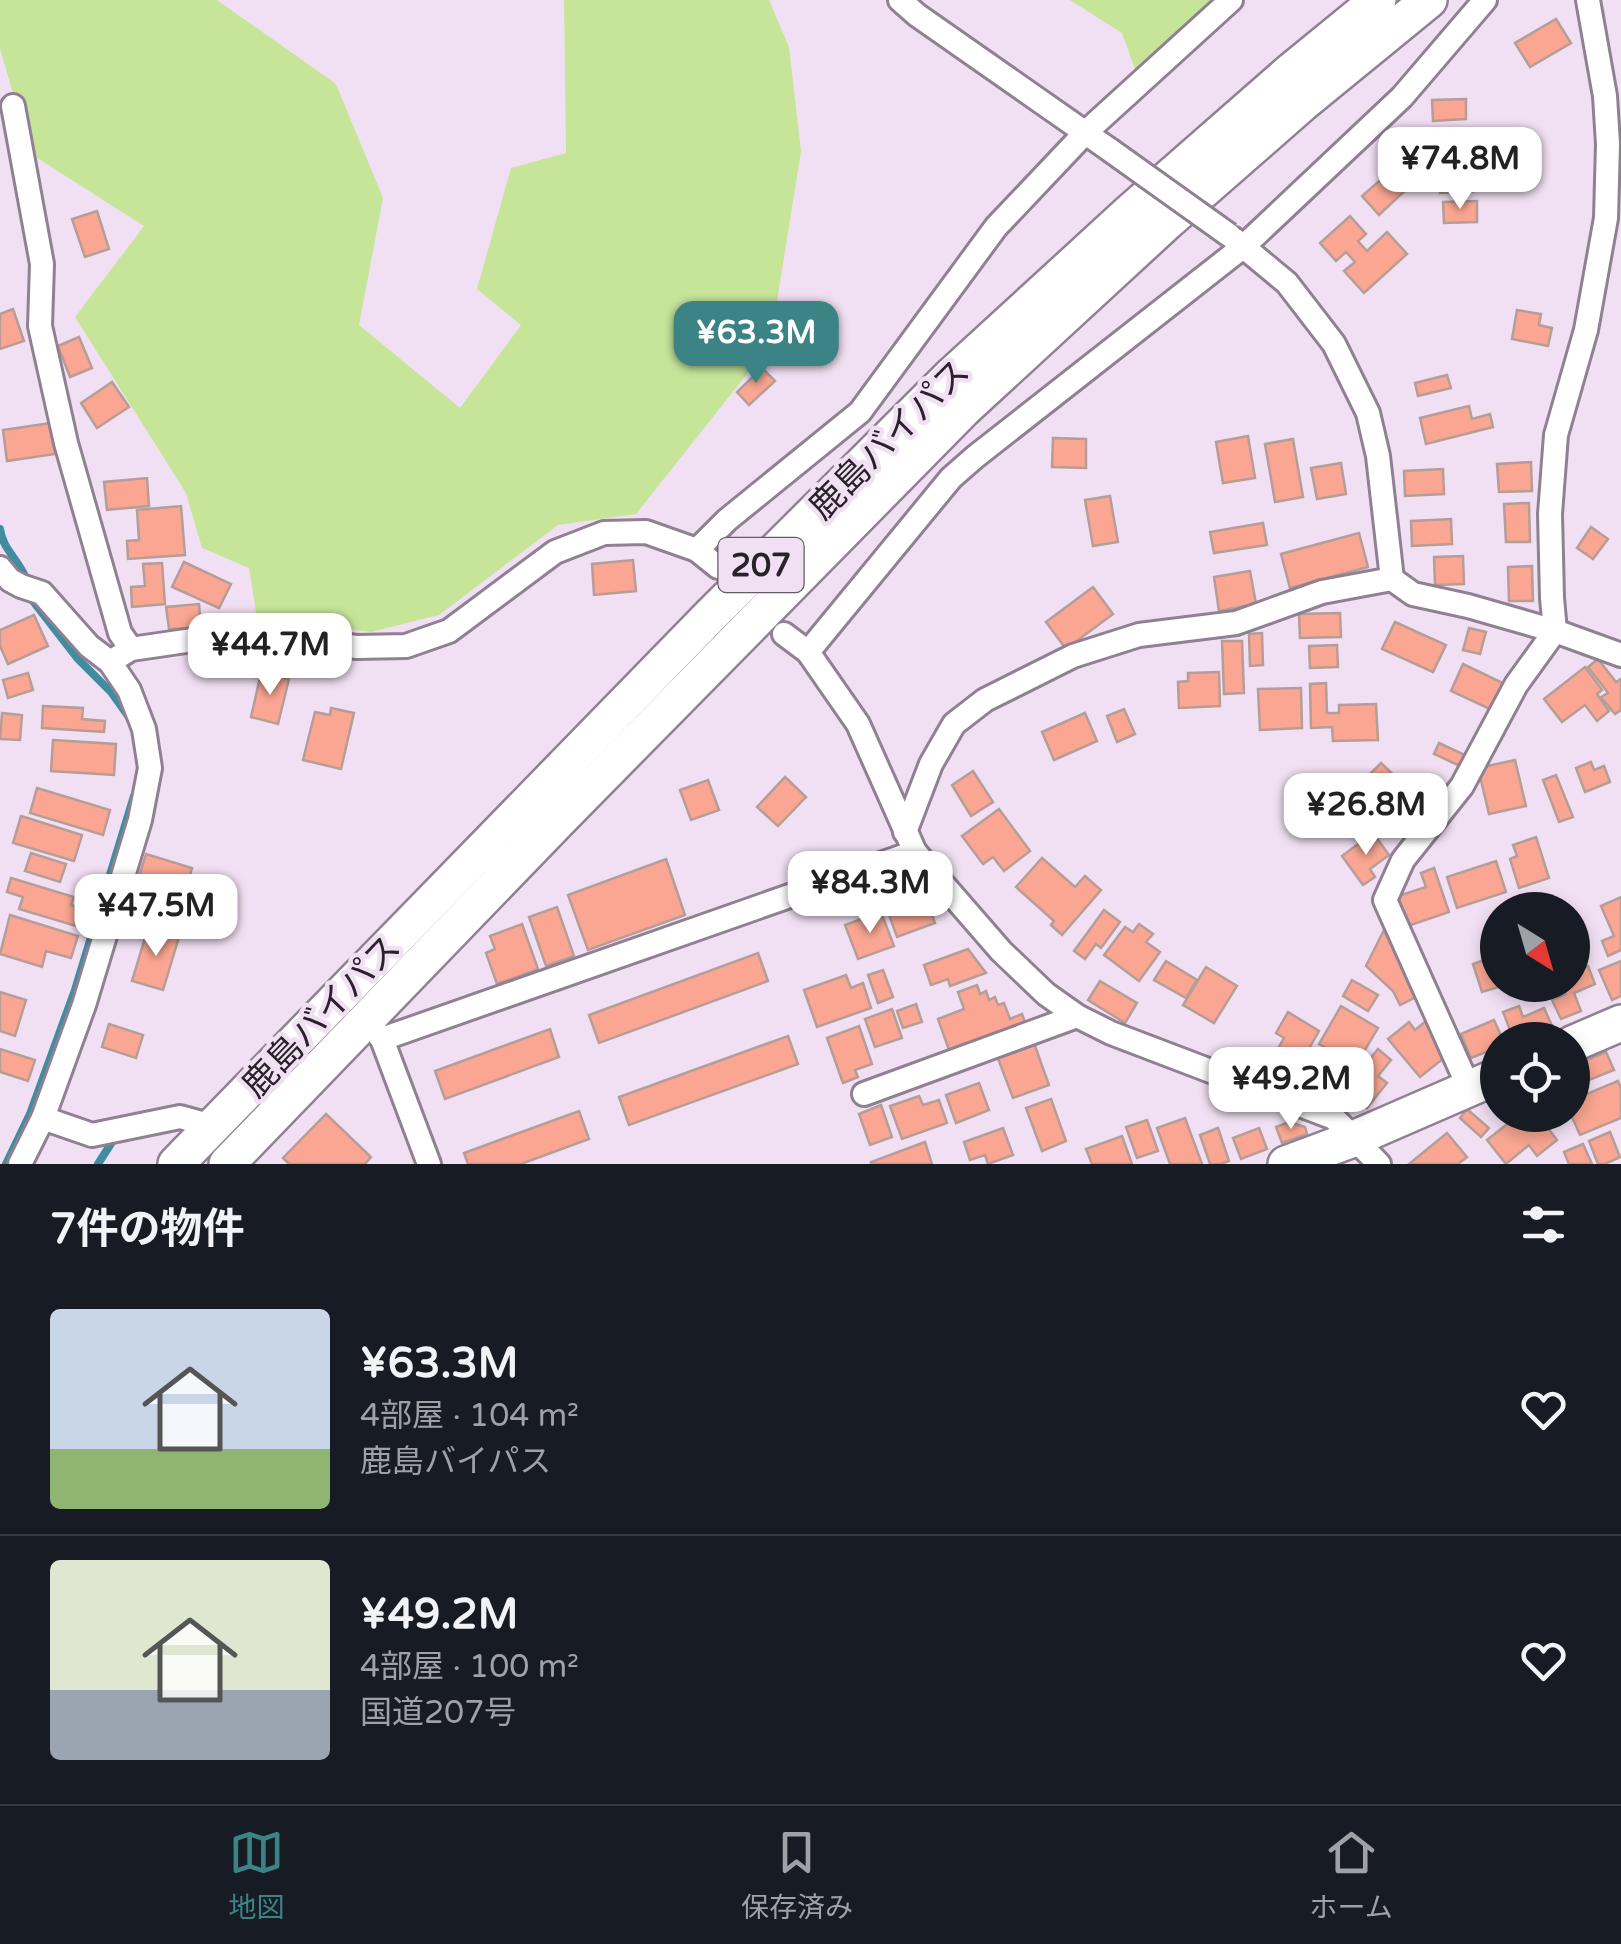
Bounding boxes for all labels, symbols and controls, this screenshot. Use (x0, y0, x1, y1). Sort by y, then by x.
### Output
pin: ¥74.8M (1379, 127, 1541, 212)
text: ¥74.8M (1400, 140, 1520, 178)
pin: ¥63.3M (675, 301, 837, 386)
text: ¥63.3M (696, 314, 816, 352)
street label: 鹿島バイパス (801, 351, 979, 529)
road number: 207 (718, 538, 804, 592)
pin: ¥44.7M (189, 613, 351, 698)
text: ¥44.7M (210, 626, 330, 664)
pin: ¥26.8M (1285, 773, 1447, 858)
text: ¥26.8M (1306, 786, 1426, 824)
pin: ¥84.3M (789, 851, 951, 936)
text: ¥84.3M (810, 864, 930, 902)
pin: ¥47.5M (75, 874, 237, 959)
text: ¥47.5M (97, 887, 215, 925)
north arrow (1480, 892, 1590, 1002)
map controls (1480, 892, 1590, 1132)
street label: 鹿島バイパス (234, 927, 410, 1107)
button: locate (1480, 1022, 1590, 1132)
pin: ¥49.2M (1210, 1047, 1372, 1132)
text: ¥49.2M (1231, 1060, 1351, 1098)
icon: filters (1516, 1197, 1571, 1252)
text: 7件の物件 (50, 1204, 244, 1255)
text: ¥63.3M (360, 1338, 518, 1389)
icon: home (130, 1349, 250, 1469)
icon: heart (1516, 1382, 1571, 1437)
text: 4部屋 · 104 m² (360, 1397, 579, 1435)
text: 鹿島バイパス (360, 1443, 551, 1481)
text: ¥49.2M (360, 1589, 518, 1640)
icon: home (130, 1600, 250, 1720)
icon: heart (1516, 1633, 1571, 1688)
text: 4部屋 · 100 m² (360, 1648, 579, 1686)
text: 国道207号 (360, 1694, 516, 1732)
tab: 地図 (228, 1825, 284, 1925)
tab: 保存済み (741, 1825, 853, 1925)
tab: ホーム (1310, 1825, 1393, 1925)

